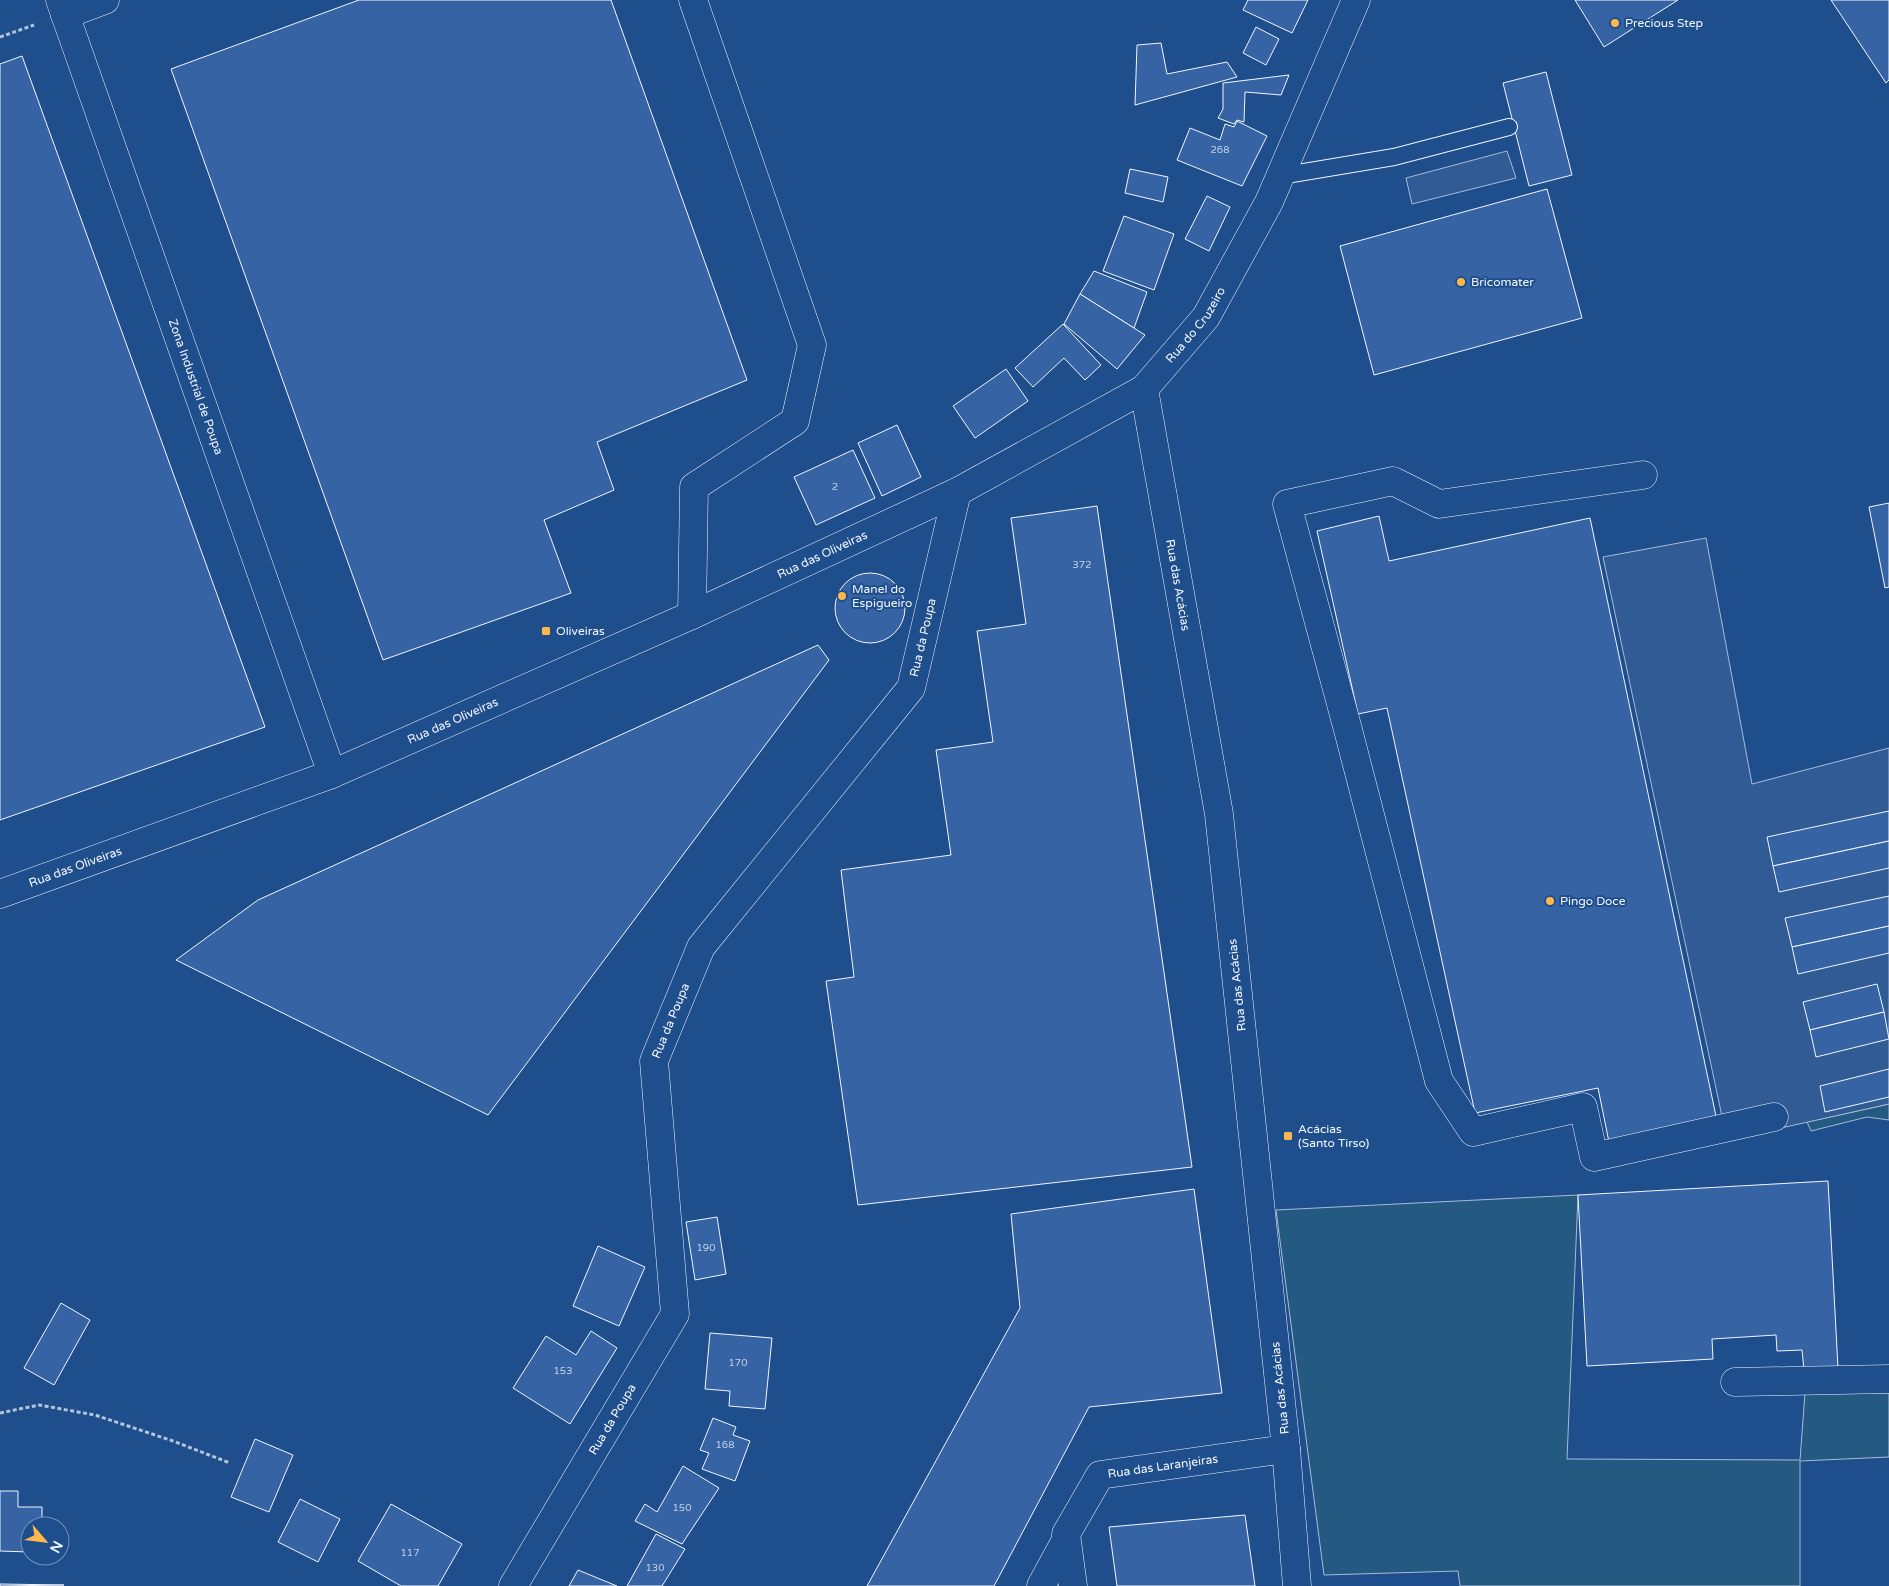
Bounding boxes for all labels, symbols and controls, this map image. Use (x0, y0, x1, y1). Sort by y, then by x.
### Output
place label: Precious Step (1625, 16, 1703, 30)
marker: Precious Step (1609, 17, 1621, 29)
house number: 268 (1211, 144, 1229, 156)
place label: Bricomater (1471, 275, 1534, 289)
marker: Bricomater (1455, 276, 1467, 288)
street label: Rua do Cruzeiro (1163, 284, 1228, 366)
street label: Zona Industrial de Poupa (166, 317, 226, 456)
house number: 2 (832, 481, 838, 493)
street label: Rua das Oliveiras (775, 528, 870, 582)
street label: Rua das Acácias (1163, 538, 1193, 632)
house number: 372 (1073, 559, 1091, 571)
place label: Manel do Espigueiro (852, 582, 912, 610)
marker: Manel do Espigueiro (836, 590, 848, 602)
street label: Rua da Poupa (907, 597, 939, 678)
place label: Oliveiras (556, 624, 605, 638)
marker: Oliveiras (540, 625, 552, 637)
street label: Rua das Oliveiras (405, 694, 501, 747)
street label: Rua das Oliveiras (27, 844, 124, 890)
place label: Pingo Doce (1560, 894, 1626, 908)
marker: Pingo Doce (1544, 895, 1556, 907)
street label: Rua das Acácias (1225, 938, 1249, 1032)
street label: Rua da Poupa (649, 981, 692, 1060)
place label: Acácias (Santo Tirso) (1298, 1122, 1370, 1150)
marker: Acácias (Santo Tirso) (1282, 1130, 1294, 1142)
house number: 190 (697, 1242, 715, 1254)
street label: Rua das Acácias (1268, 1341, 1292, 1435)
house number: 170 (729, 1357, 747, 1369)
house number: 153 (554, 1365, 572, 1377)
street label: Rua da Poupa (586, 1381, 639, 1457)
house number: 168 (716, 1439, 734, 1451)
street label: Rua das Laranjeiras (1107, 1452, 1219, 1481)
house number: 150 (673, 1502, 691, 1514)
north arrow (20, 1516, 70, 1566)
text: N (46, 1538, 66, 1556)
house number: 117 (401, 1547, 419, 1559)
house number: 130 (646, 1562, 664, 1574)

